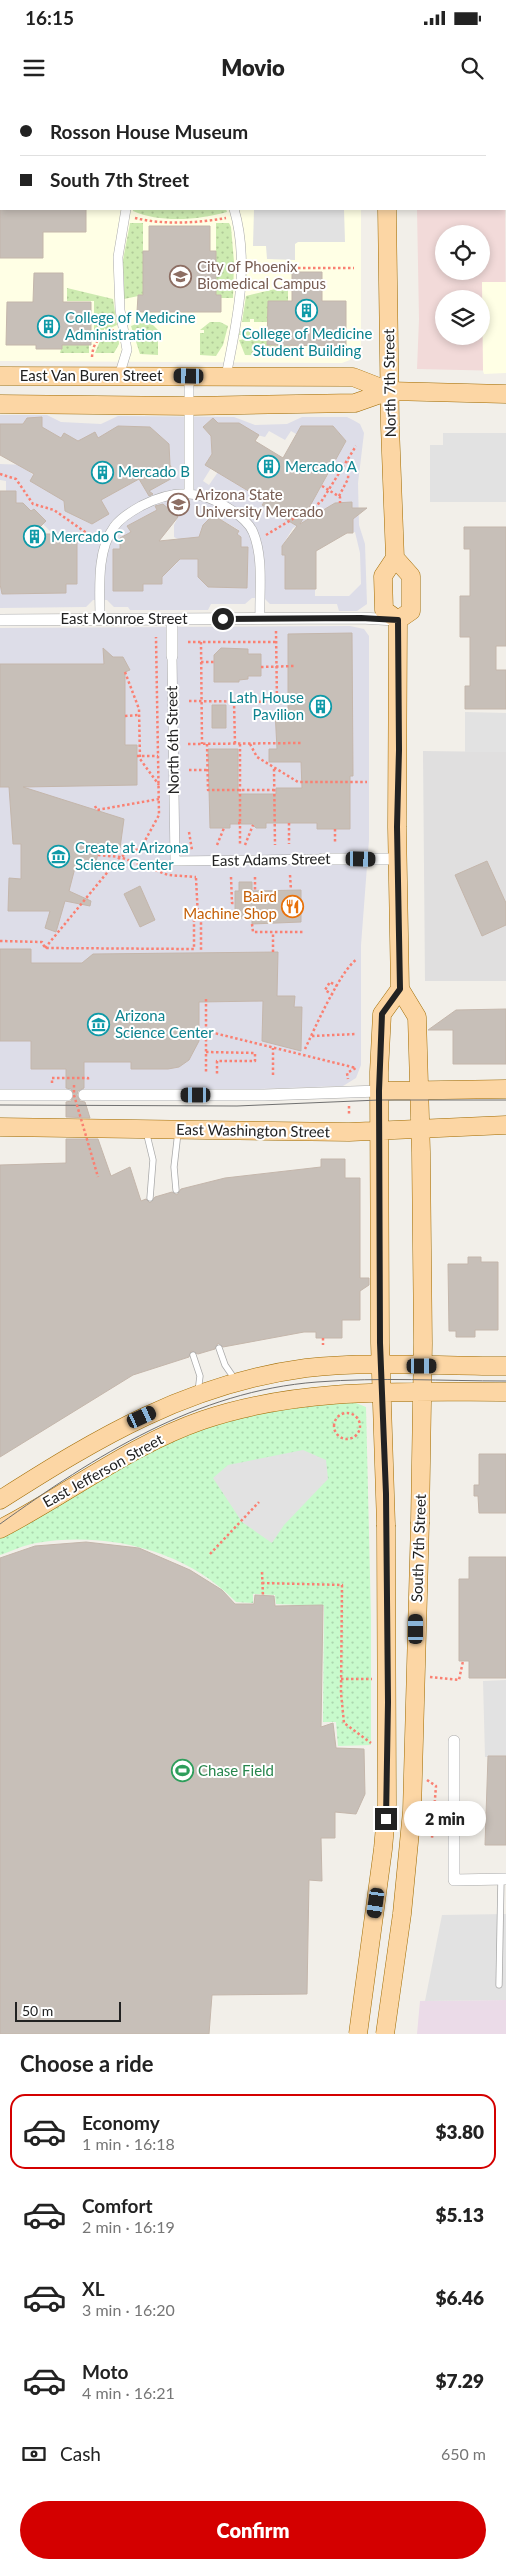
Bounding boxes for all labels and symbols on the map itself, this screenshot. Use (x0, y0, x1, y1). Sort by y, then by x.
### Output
place label: City of Phoenix Biomedical Campus (197, 257, 326, 292)
school or university icon: City of Phoenix Biomedical Campus (169, 264, 193, 288)
building icon: College of Medicine Student Building (295, 299, 319, 323)
place label: College of Medicine Administration (65, 308, 196, 343)
building icon: College of Medicine Administration (37, 315, 61, 339)
place label: College of Medicine Student Building (242, 324, 372, 359)
street label: North 7th Street (379, 328, 399, 437)
street label: East Van Buren Street (20, 366, 163, 384)
car (173, 368, 204, 384)
building icon: Mercado A (257, 455, 281, 479)
place label: Mercado A (285, 457, 358, 475)
building icon: Mercado B (90, 460, 114, 484)
place label: Mercado B (118, 462, 190, 480)
place label: Arizona State University Mercado (195, 485, 324, 520)
school or university icon: Arizona State University Mercado (167, 492, 191, 516)
building icon: Mercado C (23, 525, 47, 549)
place label: Mercado C (51, 527, 123, 545)
route start (212, 608, 234, 630)
street label: East Monroe Street (60, 609, 188, 627)
street label: North 6th Street (162, 685, 182, 794)
place label: Lath House Pavilion (229, 688, 304, 723)
building icon: Lath House Pavilion (308, 695, 332, 719)
place label: Create at Arizona Science Center (75, 838, 189, 873)
museum icon: Create at Arizona Science Center (47, 845, 71, 869)
street label: East Adams Street (211, 849, 331, 869)
car (345, 851, 376, 867)
place label: Baird Machine Shop (183, 887, 277, 922)
restaurant icon: Baird Machine Shop (281, 894, 305, 918)
place label: Arizona Science Center (115, 1006, 214, 1041)
museum icon: Arizona Science Center (87, 1013, 111, 1037)
car (181, 1088, 211, 1103)
street label: East Washington Street (176, 1120, 331, 1140)
car (407, 1359, 437, 1374)
car (125, 1404, 158, 1430)
street label: East Jefferson Street (39, 1429, 166, 1511)
street label: South 7th Street (407, 1493, 429, 1602)
car (408, 1614, 423, 1644)
sports icon: Chase Field (170, 1759, 194, 1783)
place label: Chase Field (198, 1761, 274, 1779)
callout: 2 min (404, 1802, 486, 1836)
route end (375, 1808, 397, 1830)
car (366, 1887, 385, 1919)
scale bar (15, 1999, 121, 2022)

